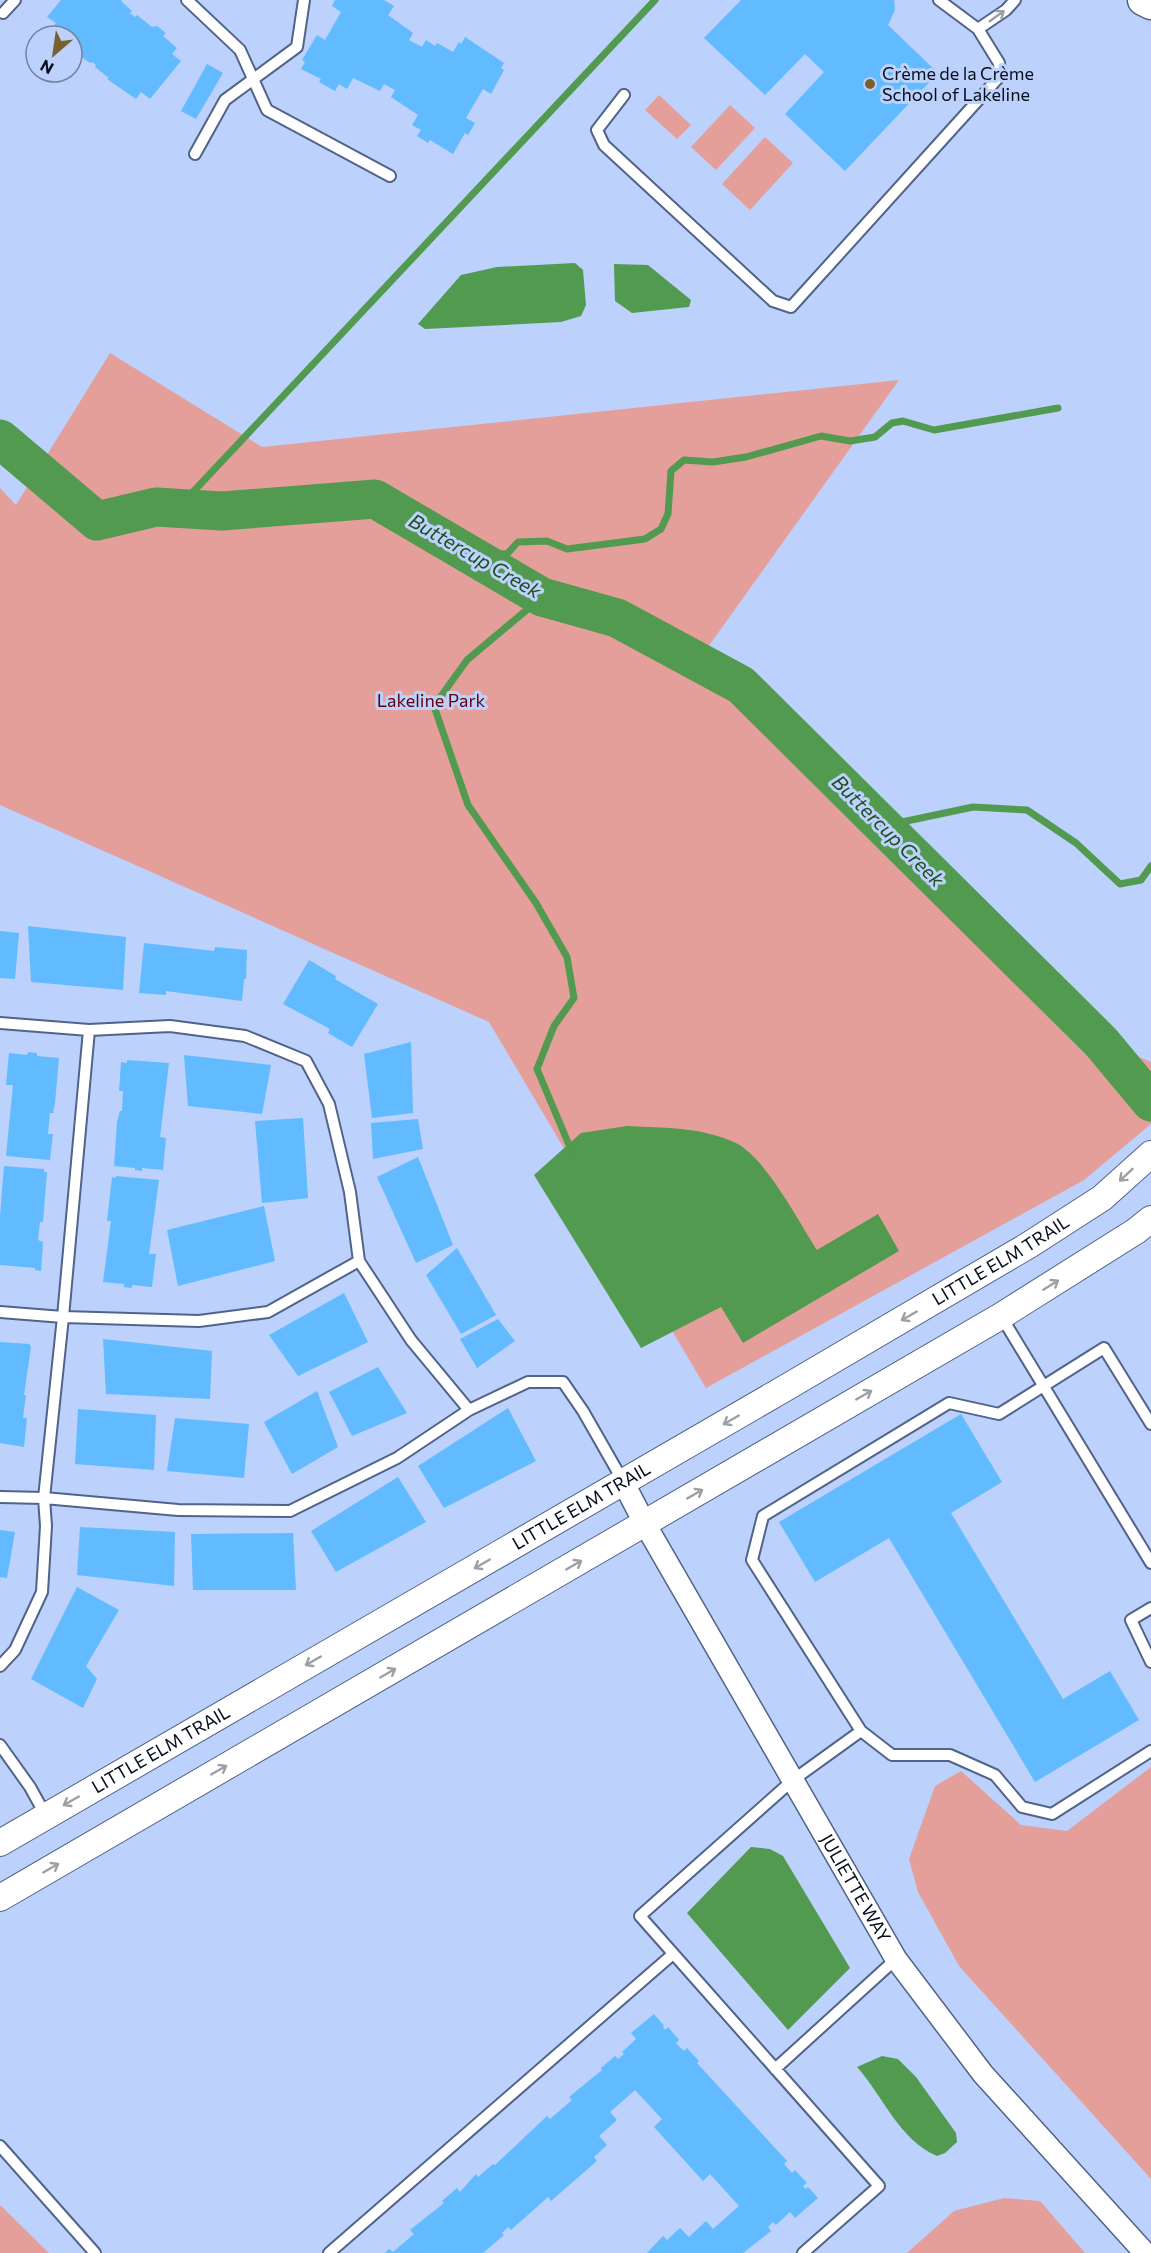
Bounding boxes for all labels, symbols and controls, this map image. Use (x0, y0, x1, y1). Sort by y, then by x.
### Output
one-way arrow (989, 10, 1005, 22)
north arrow (24, 24, 84, 84)
text: N (37, 56, 56, 79)
place label: Crème de la Crème School of Lakeline (882, 62, 1034, 105)
marker: Crème de la Crème School of Lakeline (863, 77, 877, 91)
water label: Buttercup Creek (405, 508, 547, 603)
park label: Lakeline Park (377, 689, 486, 711)
water label: Buttercup Creek (828, 769, 951, 892)
one-way arrow (1119, 1168, 1134, 1182)
street label: LITTLE ELM TRAIL (928, 1210, 1073, 1309)
one-way arrow (1042, 1278, 1059, 1291)
one-way arrow (901, 1310, 918, 1322)
one-way arrow (855, 1389, 872, 1401)
one-way arrow (723, 1414, 740, 1426)
street label: LITTLE ELM TRAIL (508, 1457, 654, 1554)
one-way arrow (686, 1488, 703, 1500)
one-way arrow (474, 1558, 491, 1570)
one-way arrow (565, 1558, 582, 1570)
one-way arrow (305, 1655, 322, 1667)
one-way arrow (379, 1666, 396, 1678)
street label: LITTLE ELM TRAIL (87, 1700, 233, 1798)
one-way arrow (210, 1764, 227, 1776)
one-way arrow (63, 1796, 81, 1807)
street label: JULIETTE WAY (816, 1830, 896, 1946)
one-way arrow (42, 1862, 59, 1874)

